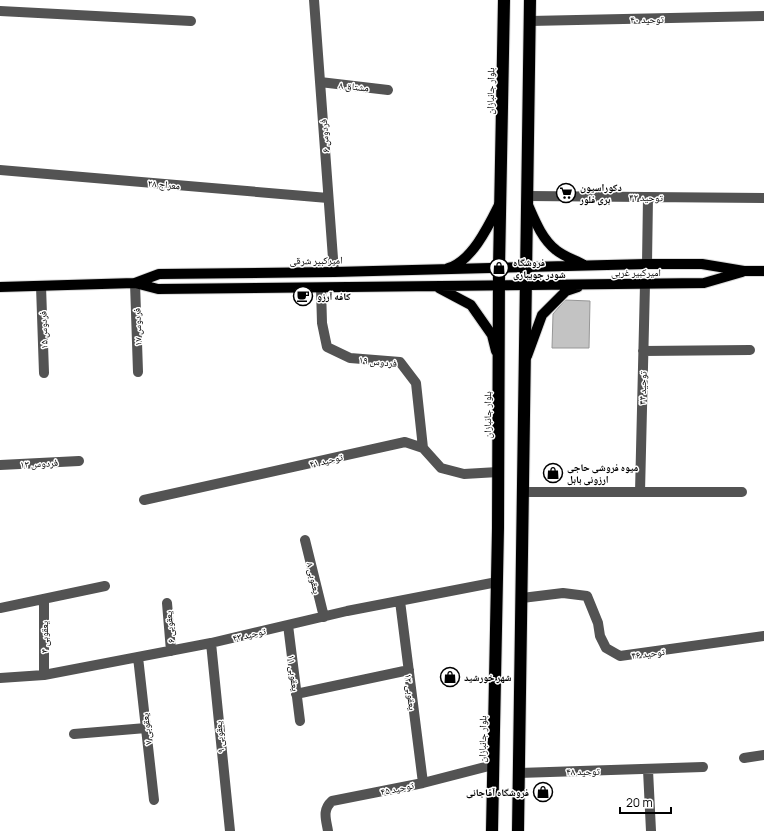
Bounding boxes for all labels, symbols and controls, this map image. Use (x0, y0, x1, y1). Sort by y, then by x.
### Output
street label: توحید ۴۰ (630, 12, 664, 26)
street label: بلوار جانبازان (483, 67, 497, 115)
street label: مشتاق ۸ (338, 77, 370, 95)
street label: فردوس ۶ (316, 119, 332, 153)
street label: معراج ۲۸ (147, 176, 181, 192)
place label: دکوراسیون بری فلور (579, 180, 622, 206)
supermarket icon: دکوراسیون بری فلور (555, 182, 577, 204)
street label: توحید ۴۲ (629, 190, 663, 204)
street label: امیرکبیر شرقی (289, 253, 343, 267)
place label: فروشگاه شودر جویباری (513, 255, 566, 281)
shop icon: فروشگاه شودر جویباری (488, 257, 510, 279)
street label: امیرکبیر غربی (611, 265, 661, 279)
cafe icon: کافه آرزو (292, 285, 314, 307)
place label: کافه آرزو (317, 289, 351, 303)
street label: فردوس ۱۷ (129, 308, 145, 346)
street label: فردوس ۱۵ (35, 311, 51, 349)
street label: فردوس ۱۹ (358, 352, 398, 370)
street label: توحید ۴۴ (634, 371, 650, 405)
street label: بلوار جانبازان (480, 391, 494, 439)
street label: توحید ۴۱ (308, 449, 344, 471)
street label: فردوس ۱۳ (20, 455, 58, 471)
place label: میوه فروشی حاجی ارزونی بابل (567, 460, 639, 486)
shop icon: میوه فروشی حاجی ارزونی بابل (542, 462, 564, 484)
street label: یعقوبی ۸ (304, 561, 324, 595)
street label: یعقوبی ۶ (161, 610, 177, 644)
street label: یعقوبی ۴ (37, 621, 51, 653)
street label: توحید ۴۳ (231, 623, 267, 645)
street label: توحید ۴۶ (630, 644, 666, 662)
street label: یعقوبی ۱۱ (285, 654, 303, 692)
shop icon: شهر خورشید (439, 666, 461, 688)
place label: شهر خورشید (464, 670, 512, 684)
street label: یعقوبی ۱۳ (402, 673, 420, 711)
street label: یعقوبی ۷ (137, 712, 155, 746)
street label: بلوار جانبازان (475, 715, 489, 763)
street label: یعقوبی ۹ (211, 720, 227, 754)
street label: توحید ۴۸ (566, 764, 600, 778)
street label: توحید ۴۵ (379, 778, 415, 798)
shop icon: فروشگاه آقاجانی (532, 781, 554, 803)
place label: فروشگاه آقاجانی (466, 785, 529, 799)
scale bar (620, 789, 671, 815)
text: 20 m (626, 794, 653, 811)

